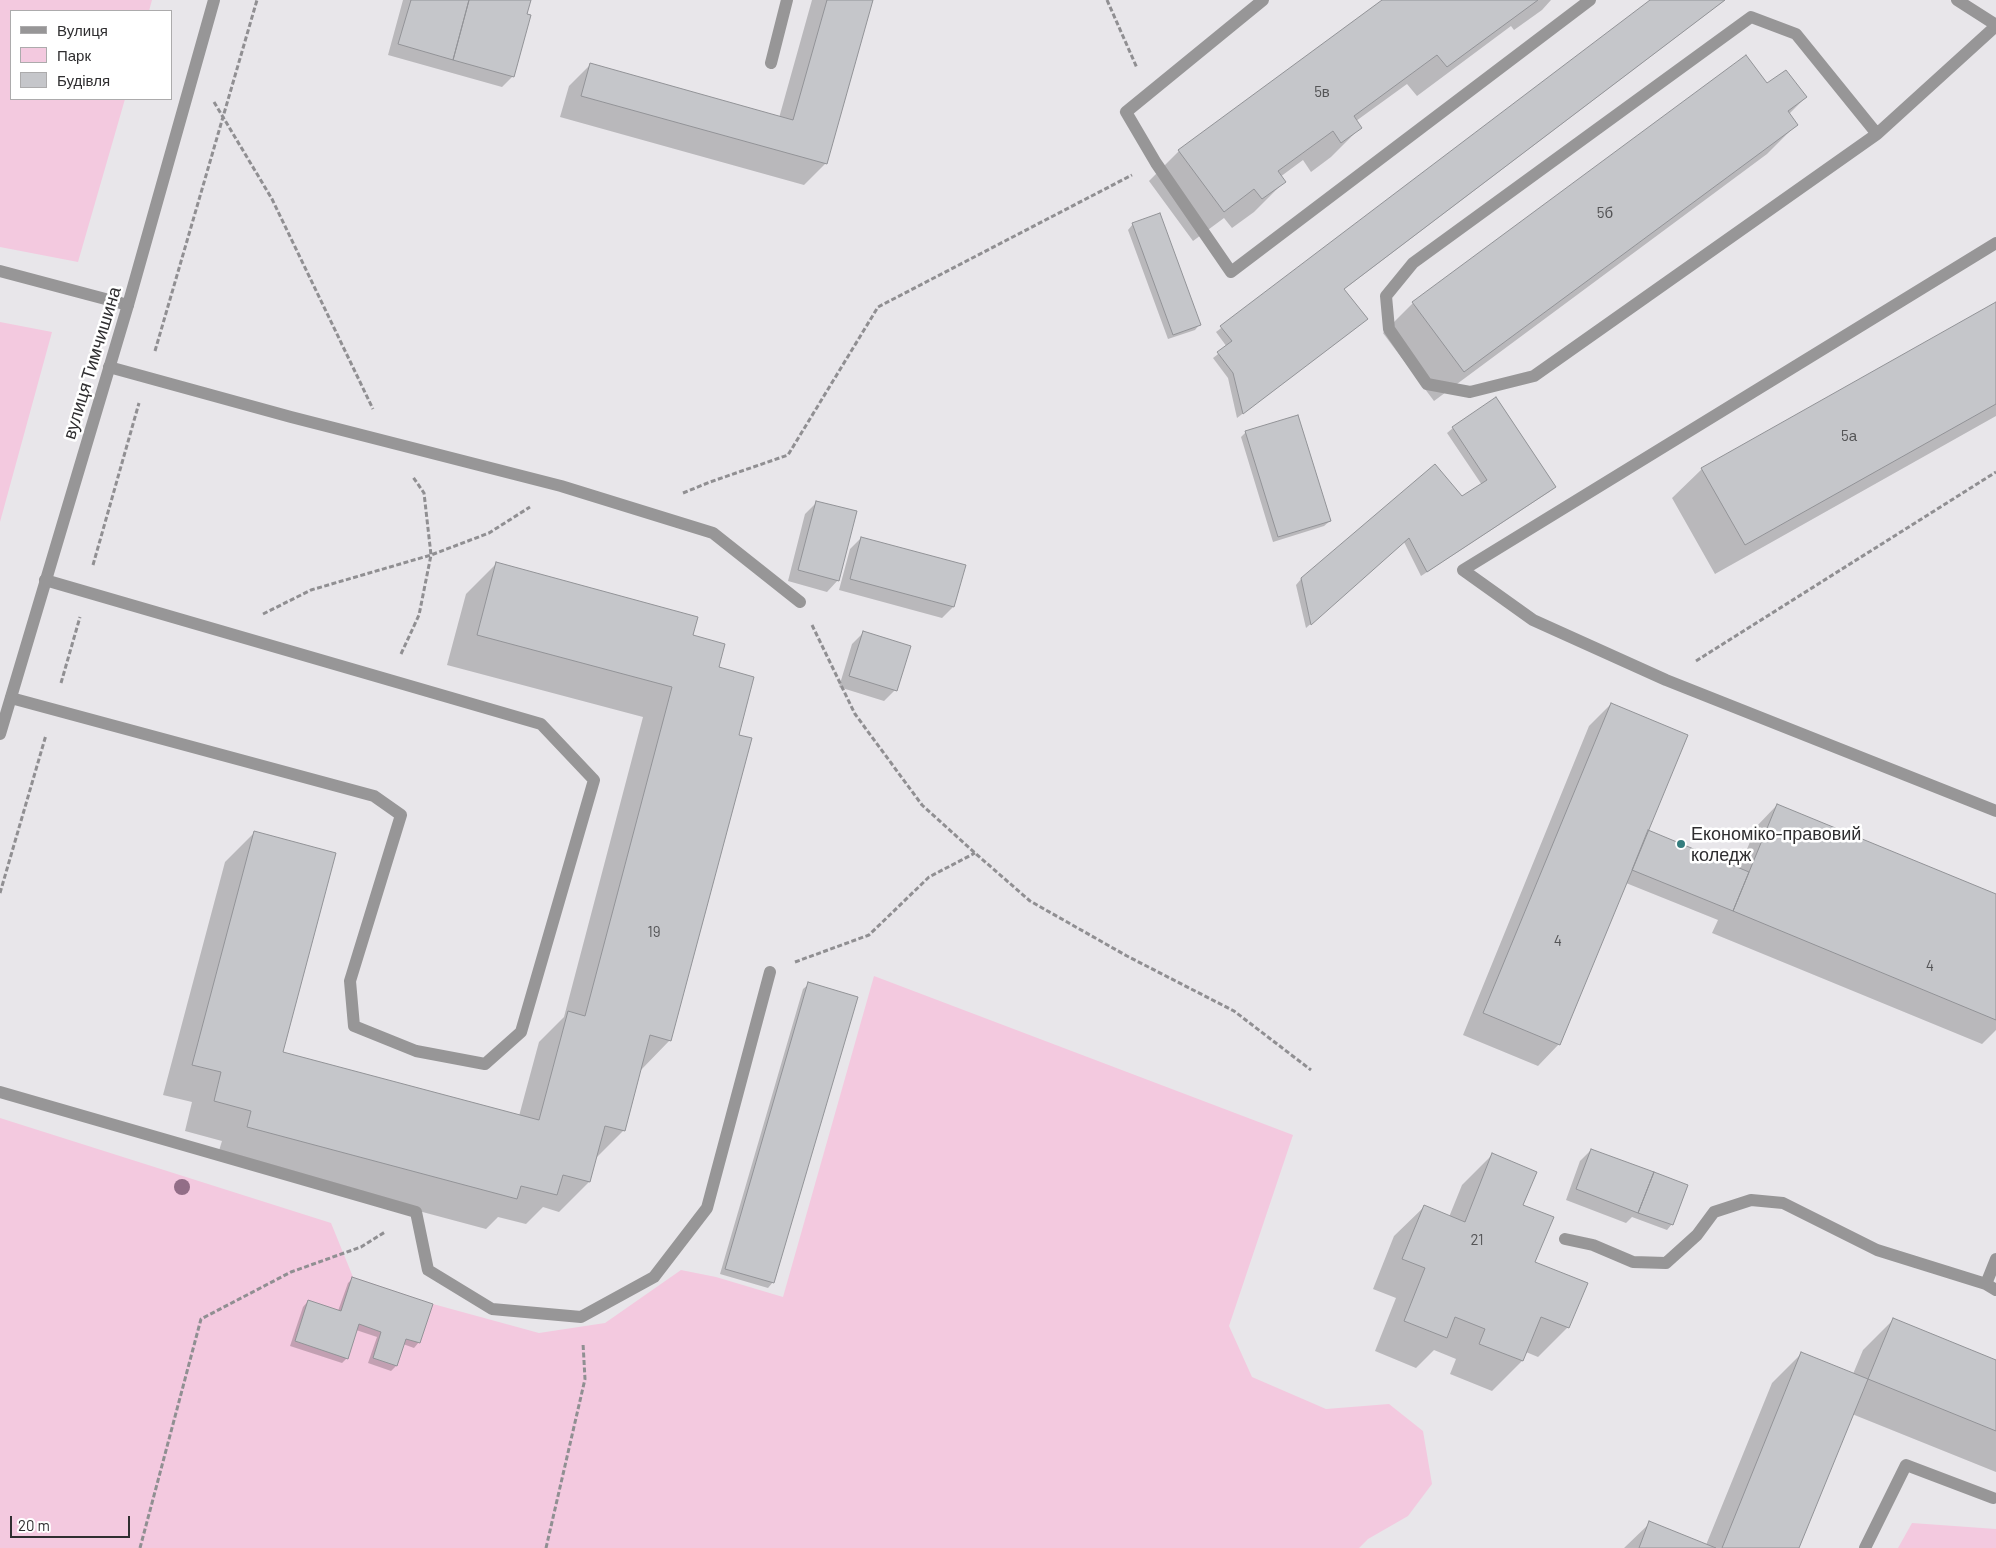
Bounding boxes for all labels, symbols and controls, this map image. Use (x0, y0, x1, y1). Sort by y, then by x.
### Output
legend (10, 10, 172, 100)
text: Вулиця (57, 21, 108, 39)
text: Парк (57, 46, 91, 64)
text: Будівля (57, 71, 110, 89)
house number: 5в (1314, 83, 1330, 101)
house number: 5б (1597, 204, 1613, 222)
street label: вулиця Тимчишина (59, 284, 125, 442)
house number: 5а (1841, 427, 1857, 445)
place label: Економіко-правовий коледж (1691, 823, 1861, 866)
marker: Економіко-правовий коледж (1675, 838, 1687, 850)
house number: 19 (647, 923, 661, 941)
house number: 4 (1554, 932, 1562, 950)
house number: 4 (1926, 957, 1934, 975)
house number: 21 (1470, 1231, 1484, 1249)
scale bar (12, 1506, 132, 1538)
text: 20 m (18, 1516, 50, 1534)

